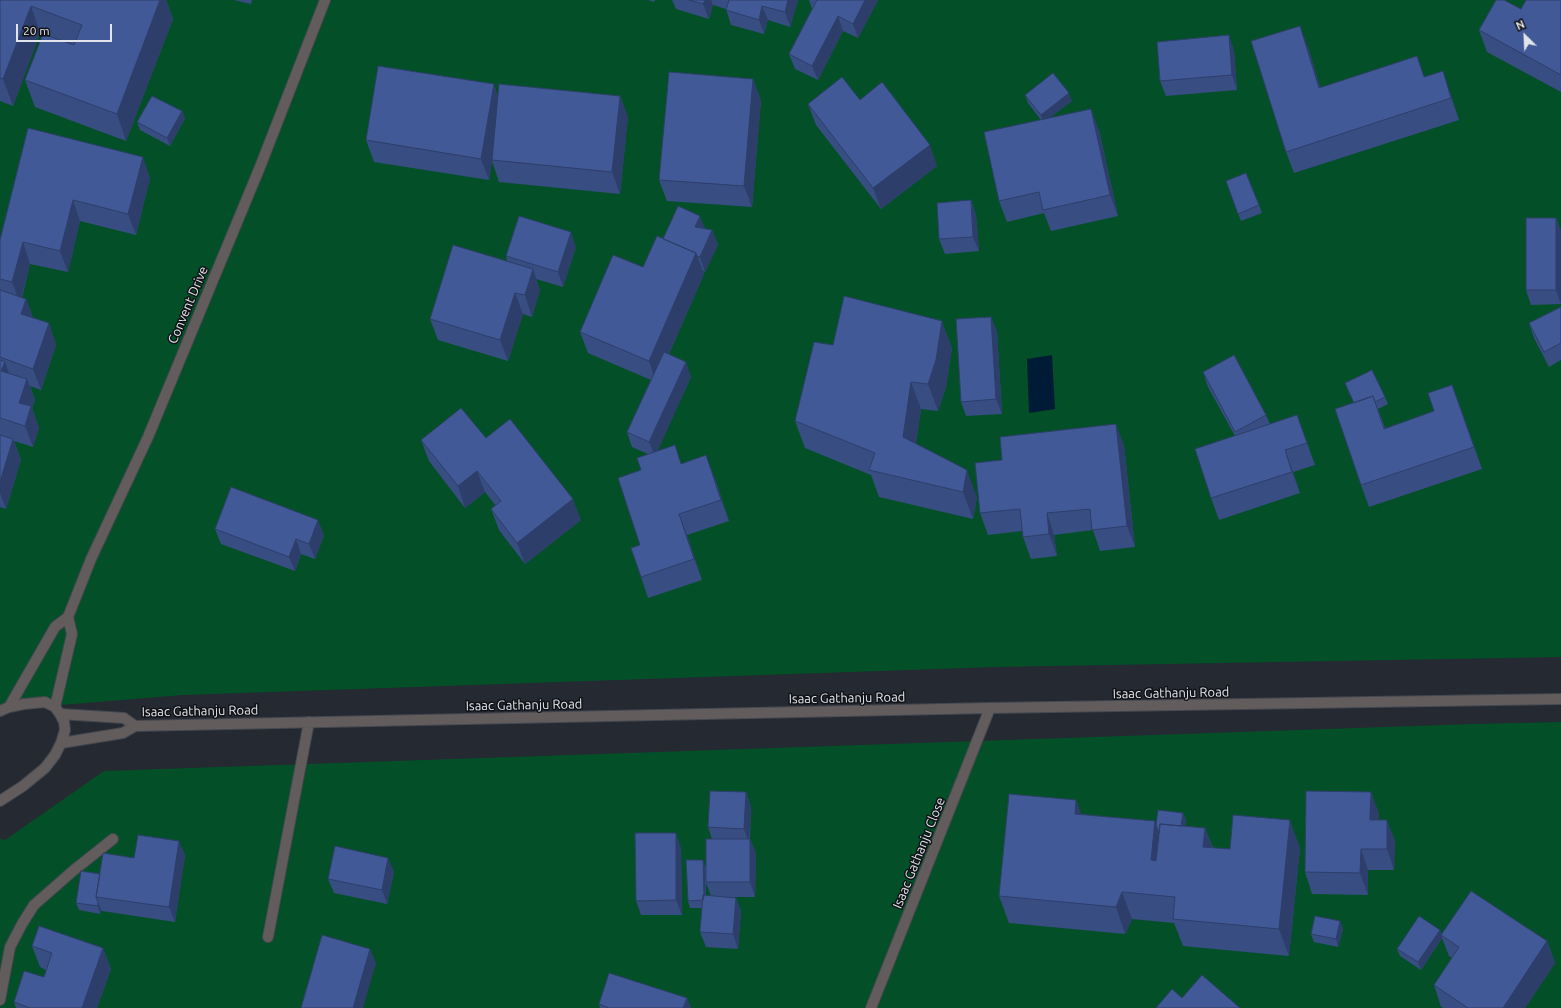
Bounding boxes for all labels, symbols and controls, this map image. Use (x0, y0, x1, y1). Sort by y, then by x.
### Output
scale bar (18, 16, 114, 42)
north arrow (1505, 16, 1545, 56)
text: N (1514, 18, 1526, 32)
text: 20 m (23, 24, 50, 37)
street label: Convent Drive (165, 264, 211, 346)
street label: Isaac Gathanju Road (1112, 684, 1230, 702)
street label: Isaac Gathanju Road (788, 689, 906, 707)
street label: Isaac Gathanju Road (465, 696, 583, 714)
street label: Isaac Gathanju Road (141, 702, 259, 720)
street label: Isaac Gathanju Close (890, 795, 948, 911)

